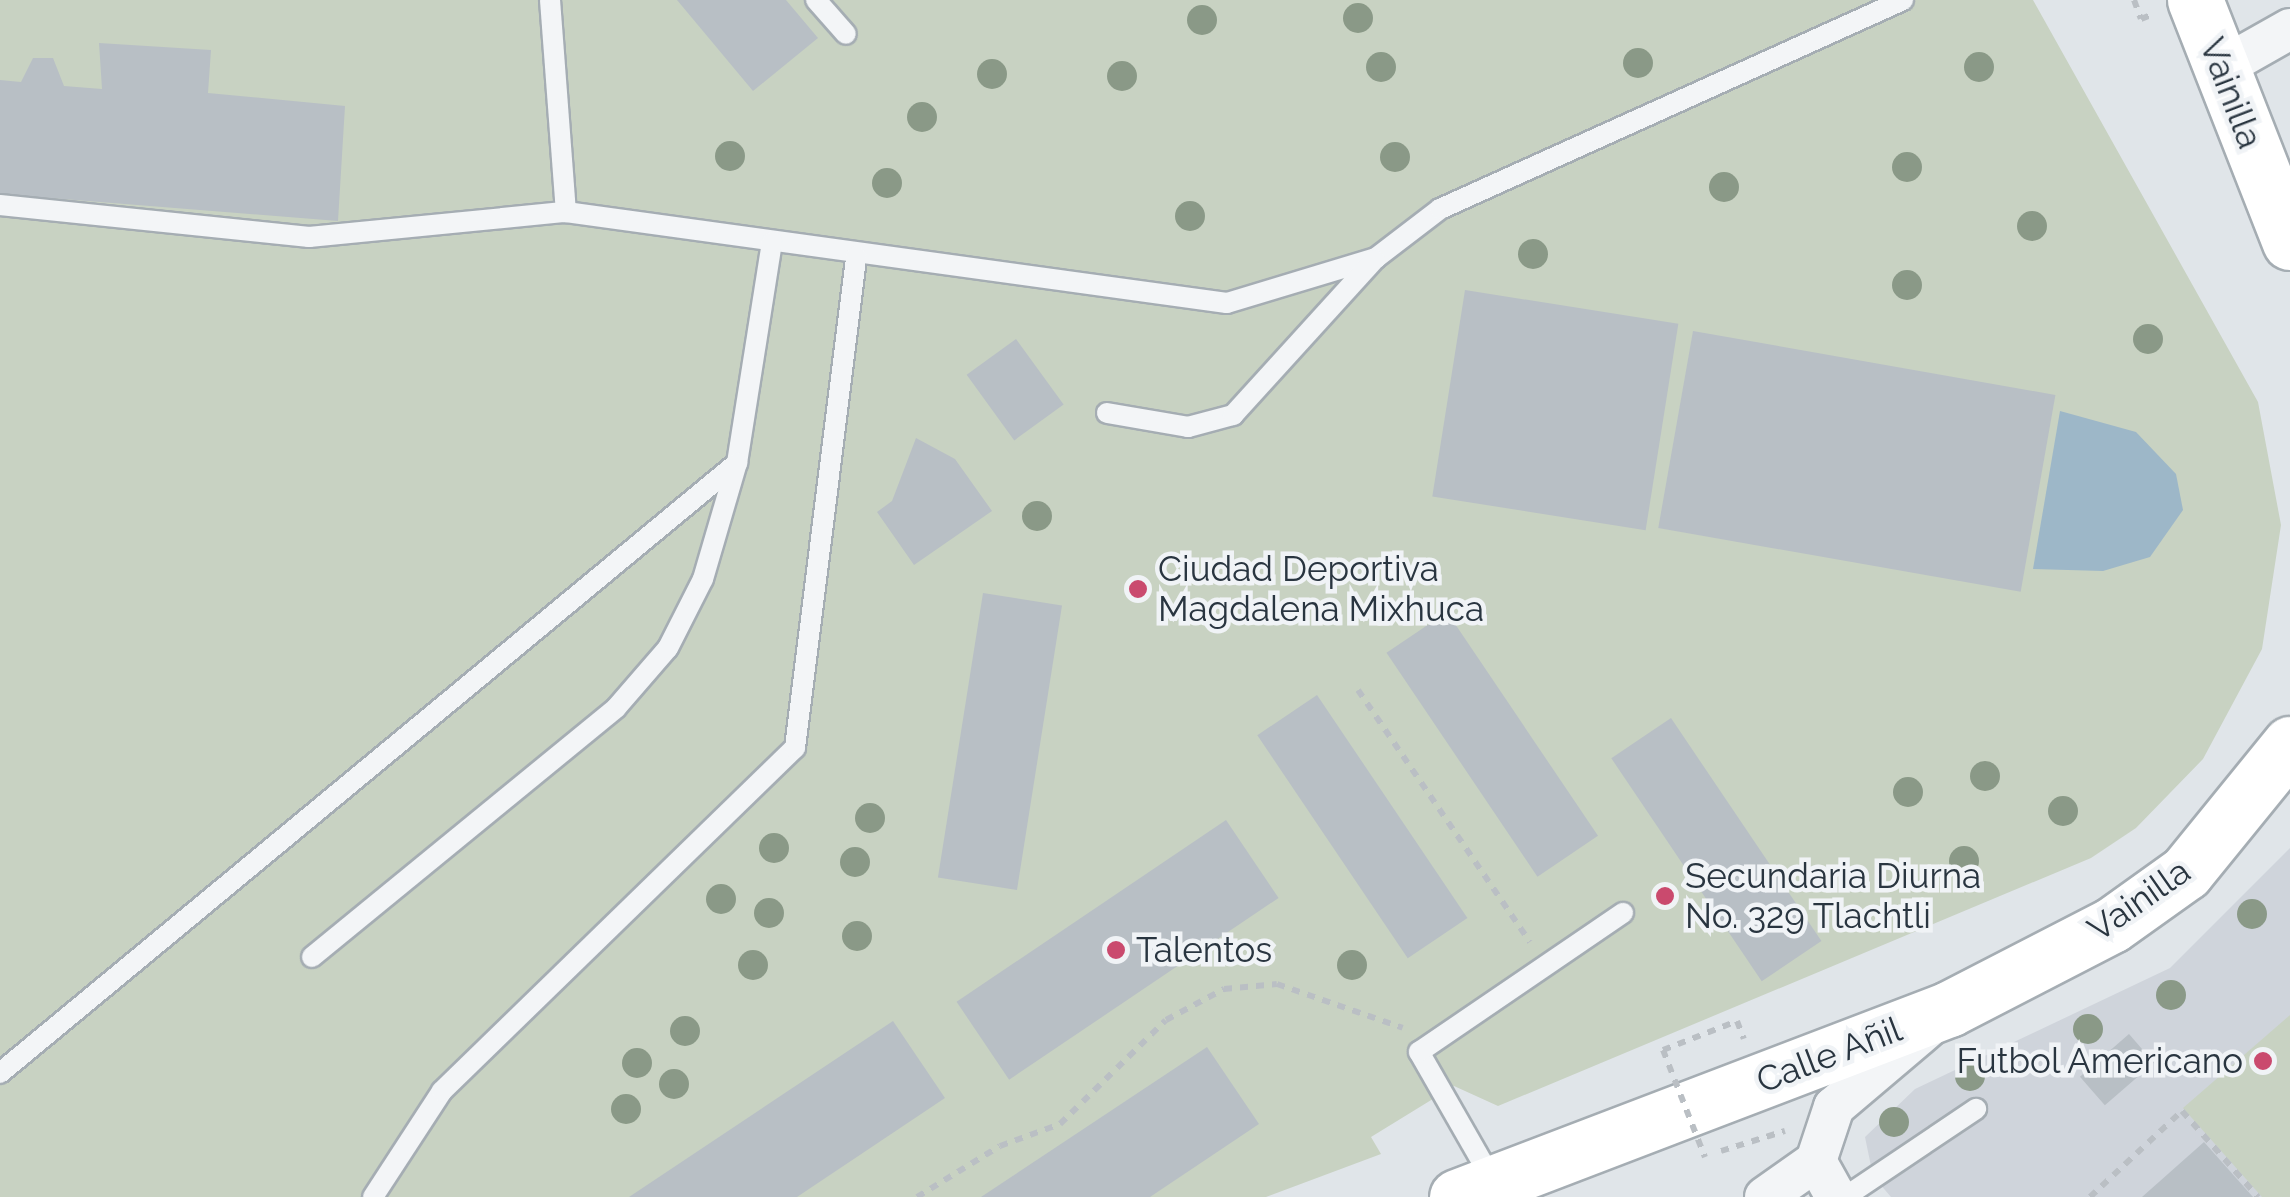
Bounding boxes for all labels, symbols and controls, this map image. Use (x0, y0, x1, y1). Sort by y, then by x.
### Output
street label: Vainilla (2191, 32, 2271, 154)
place label: Ciudad Deportiva Magdalena Mixhuca (1158, 548, 1484, 630)
marker: Ciudad Deportiva Magdalena Mixhuca (1127, 578, 1149, 600)
street label: Vainilla (2080, 850, 2198, 950)
place label: Secundaria Diurna No. 329 Tlachtli (1685, 855, 1981, 937)
marker: Secundaria Diurna No. 329 Tlachtli (1654, 885, 1676, 907)
place label: Talentos (1136, 929, 1272, 971)
marker: Talentos (1105, 939, 1127, 961)
street label: Calle Añil (1750, 1008, 1908, 1102)
place label: Futbol Americano (1954, 1040, 2243, 1082)
marker: Futbol Americano (2252, 1050, 2274, 1072)

